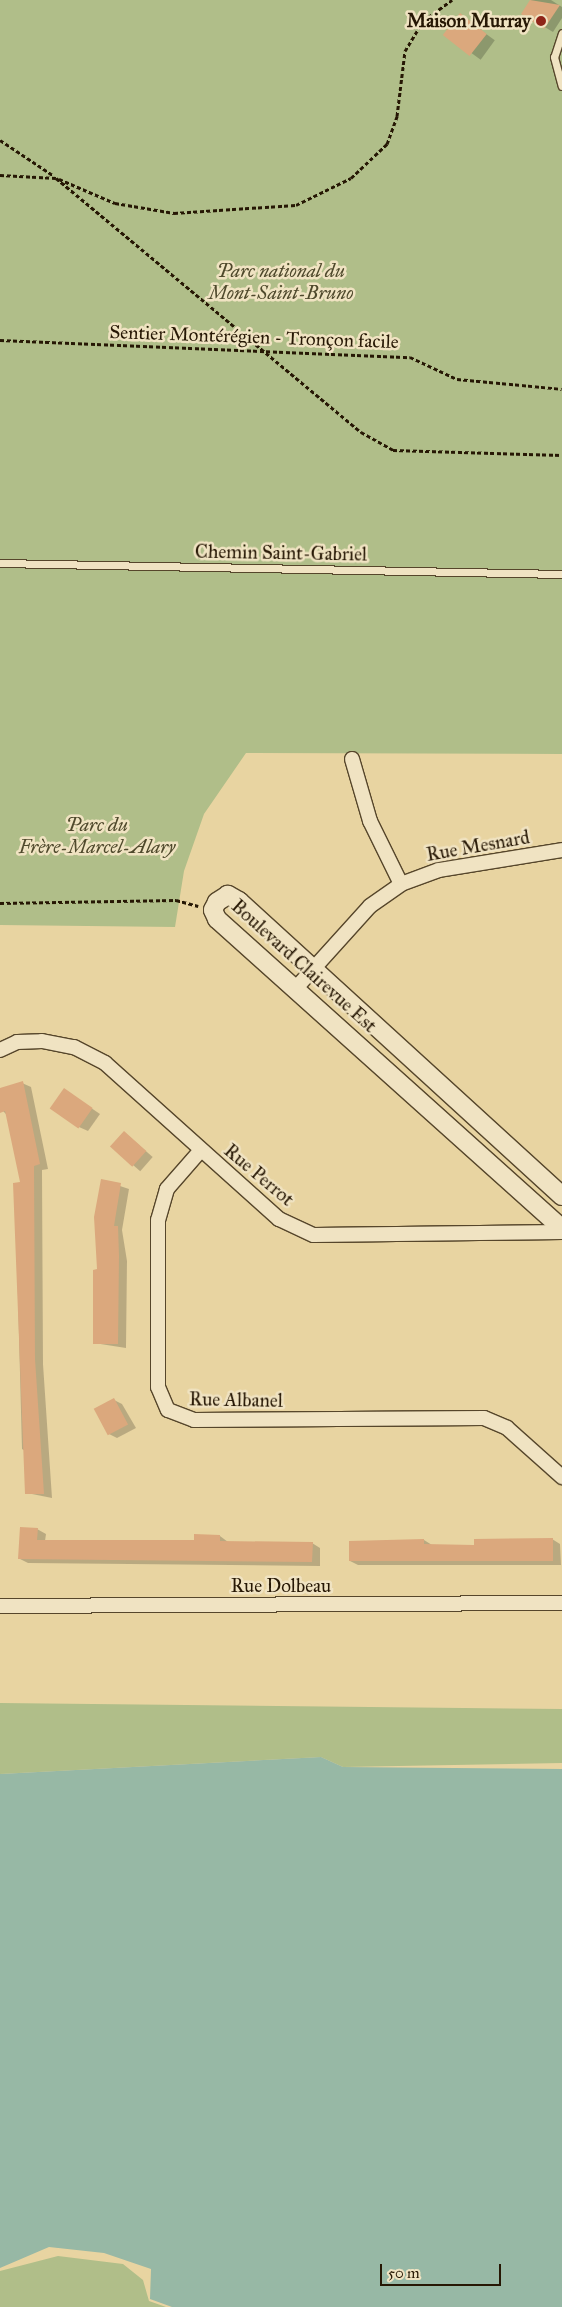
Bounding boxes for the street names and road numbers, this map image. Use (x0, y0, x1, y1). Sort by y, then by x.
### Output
street label: Sentier Montérégien - Tronçon facile (109, 321, 399, 353)
street label: Chemin Saint-Gabriel (195, 540, 367, 566)
street label: Rue Mesnard (425, 826, 531, 866)
street label: Boulevard Clairevue Est (227, 895, 381, 1037)
street label: Rue Perrot (219, 1139, 299, 1211)
street label: Rue Albanel (189, 1388, 283, 1412)
street label: Rue Dolbeau (231, 1575, 331, 1597)

